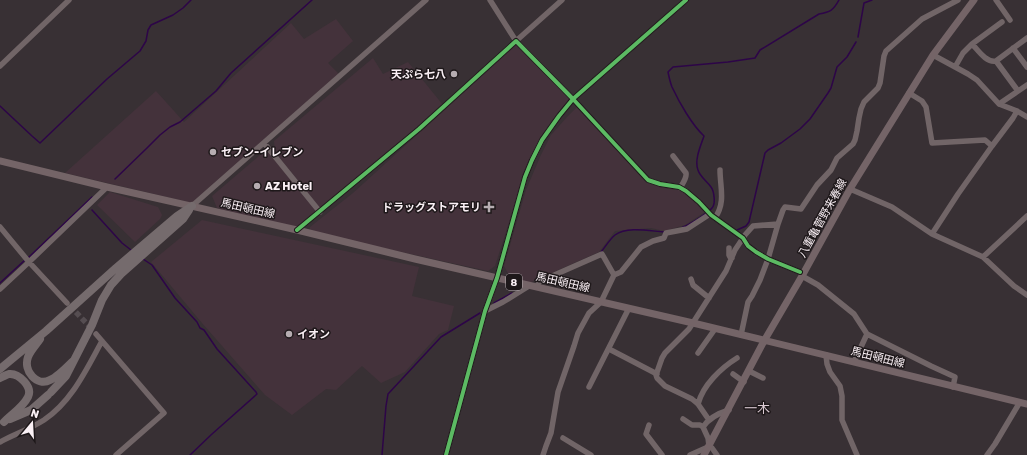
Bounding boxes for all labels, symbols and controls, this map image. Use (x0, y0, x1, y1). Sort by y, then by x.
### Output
place label: 天ぷら七八 (391, 68, 446, 81)
marker: 天ぷら七八 (449, 69, 459, 79)
place label: セブン-イレブン (221, 146, 303, 159)
marker: セブン-イレブン (208, 147, 218, 157)
street label: 八重亀菅野来春線 (795, 177, 849, 260)
place label: AZ Hotel (265, 180, 312, 193)
marker: AZ Hotel (252, 181, 262, 191)
street label: 馬田頓田線 (220, 196, 276, 221)
place label: ドラッグストアモリ (382, 201, 481, 214)
marker: ドラッグストアモリ (484, 202, 494, 212)
street label: 馬田頓田線 (535, 270, 591, 295)
road number: 8 (506, 274, 522, 290)
place label: イオン (297, 328, 330, 341)
marker: イオン (284, 329, 294, 339)
street label: 馬田頓田線 (850, 345, 906, 370)
district label: 一木 (744, 401, 770, 416)
north arrow (12, 403, 52, 443)
text: N (29, 407, 41, 421)

